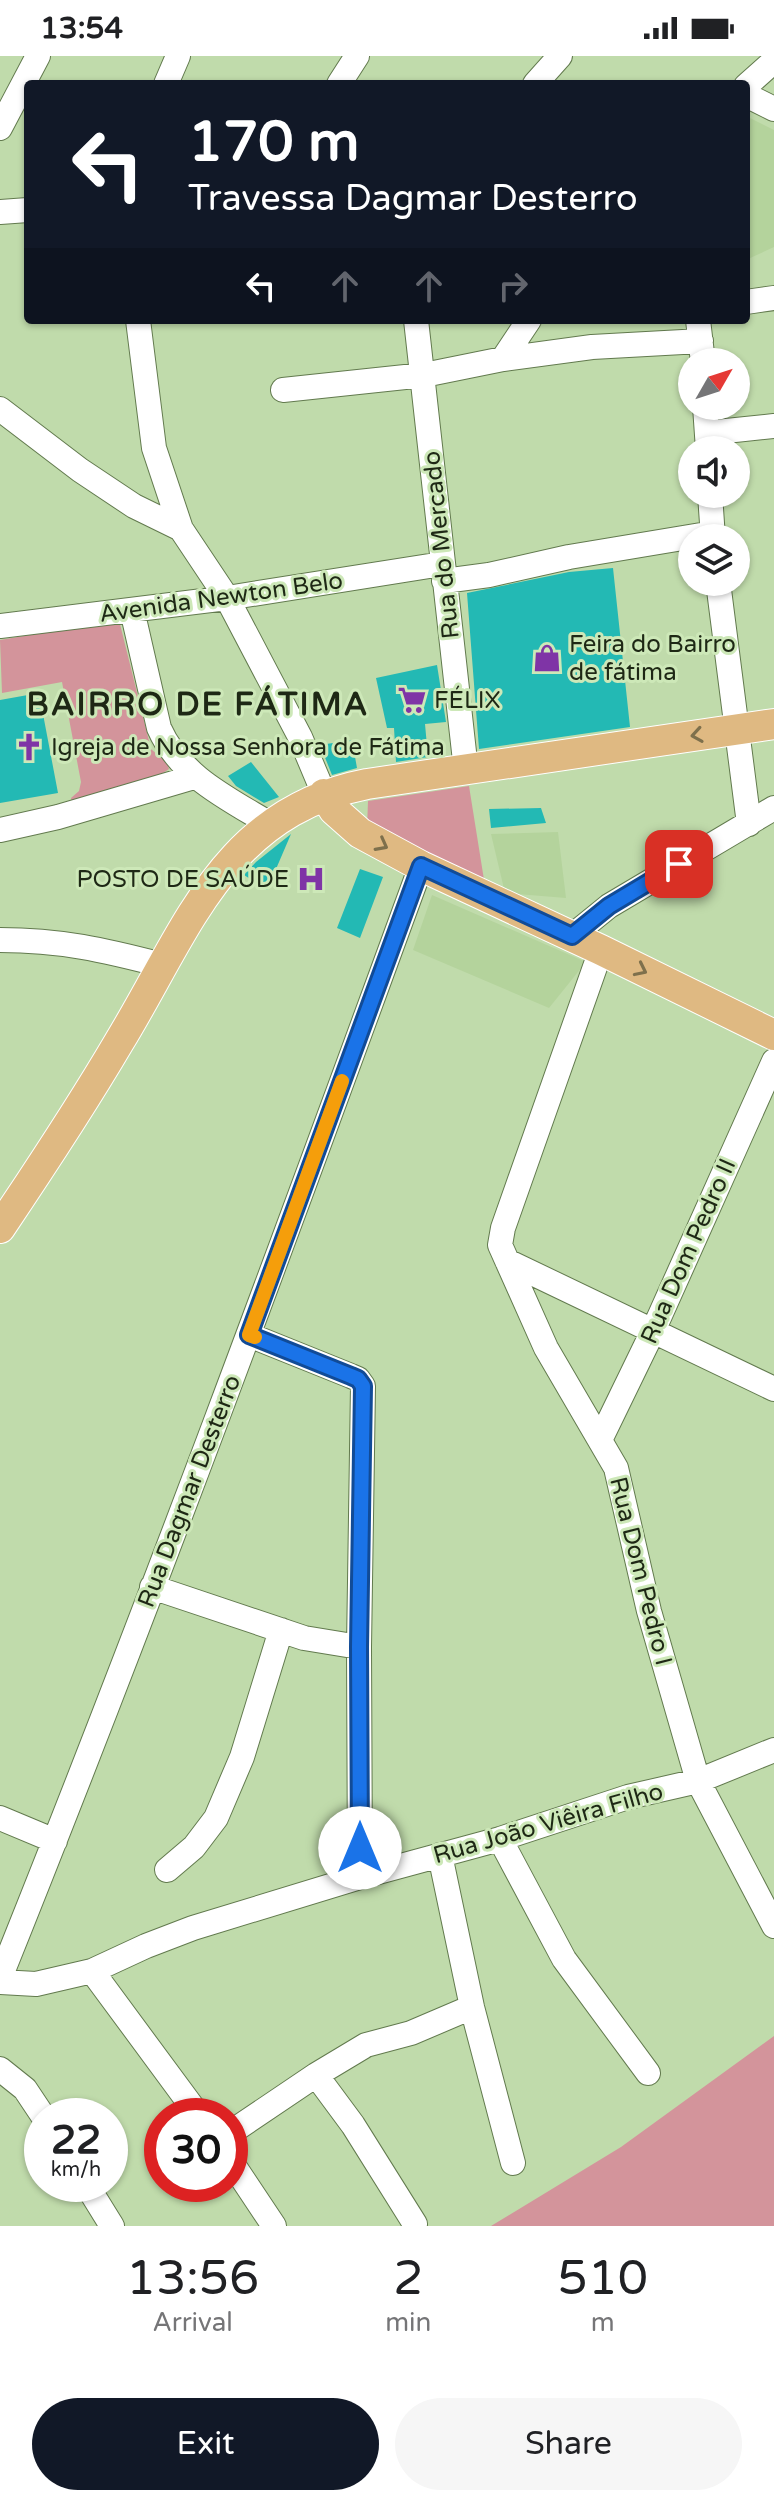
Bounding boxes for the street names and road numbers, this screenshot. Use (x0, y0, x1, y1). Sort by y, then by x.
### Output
street label: Rua do Mercado (417, 450, 466, 640)
street label: Avenida Newton Belo (97, 566, 345, 629)
street label: Rua Dom Pedro II (635, 1154, 742, 1348)
street label: Rua Dagmar Desterro (132, 1371, 247, 1611)
street label: Rua Dom Pedro I (603, 1474, 678, 1668)
street label: Rua João Viêira Filho (430, 1777, 666, 1870)

